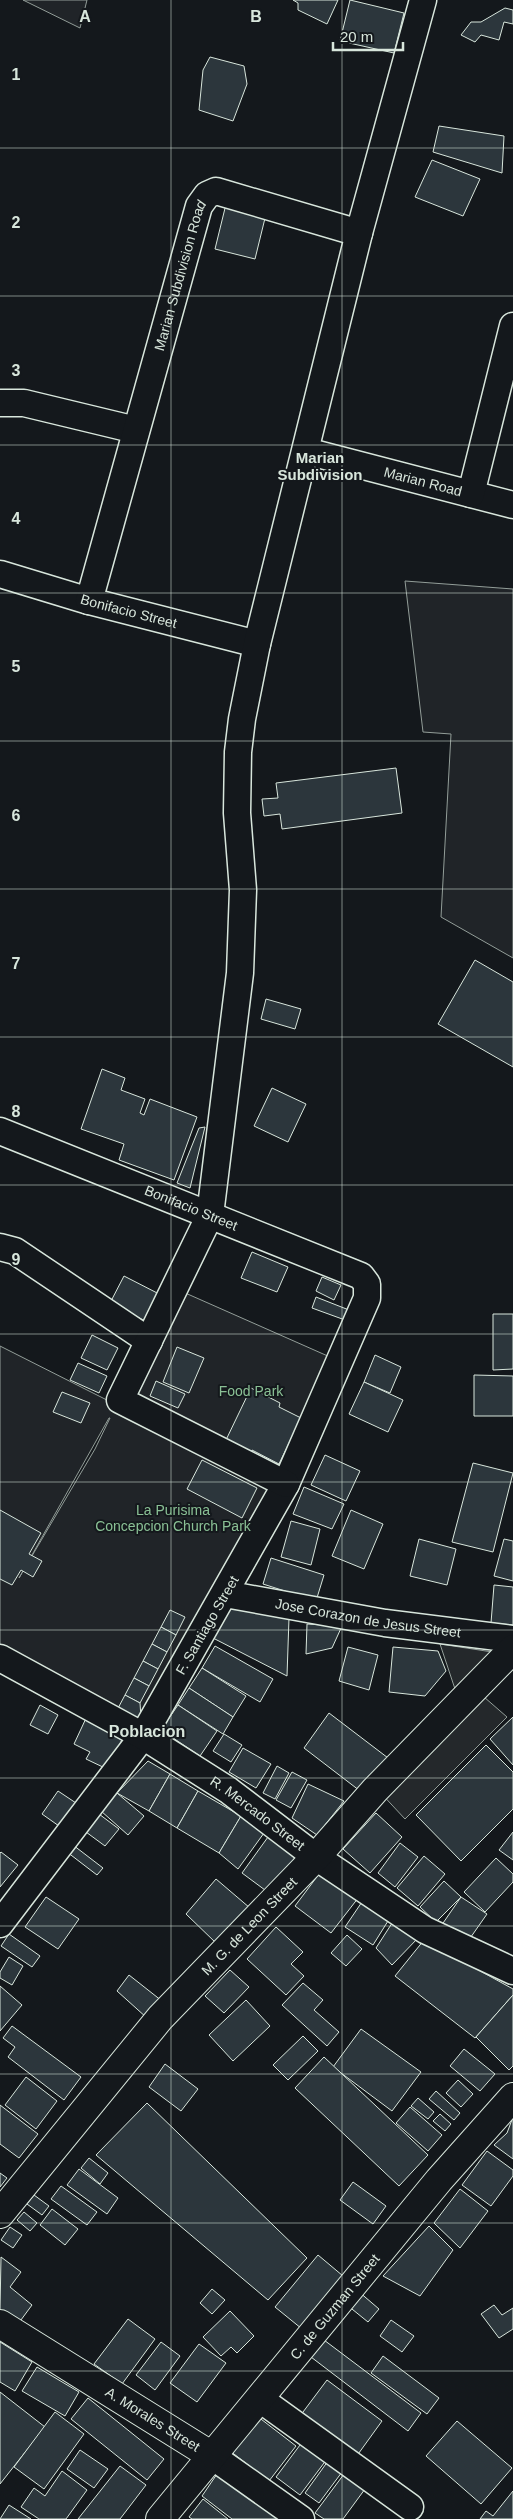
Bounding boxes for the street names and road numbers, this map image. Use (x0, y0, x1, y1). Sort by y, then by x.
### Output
street label: Marian Subdivision Road (151, 197, 209, 353)
street label: Marian Road (382, 464, 464, 499)
street label: Bonifacio Street (79, 591, 179, 631)
street label: Bonifacio Street (142, 1182, 240, 1234)
street label: F. Santiago Street (172, 1573, 242, 1677)
street label: Jose Corazon de Jesus Street (274, 1595, 462, 1640)
street label: R. Mercado Street (207, 1773, 308, 1854)
street label: M. G. de Leon Street (198, 1874, 300, 1978)
street label: C. de Guzman Street (287, 2251, 383, 2363)
street label: A. Morales Street (103, 2384, 203, 2455)

